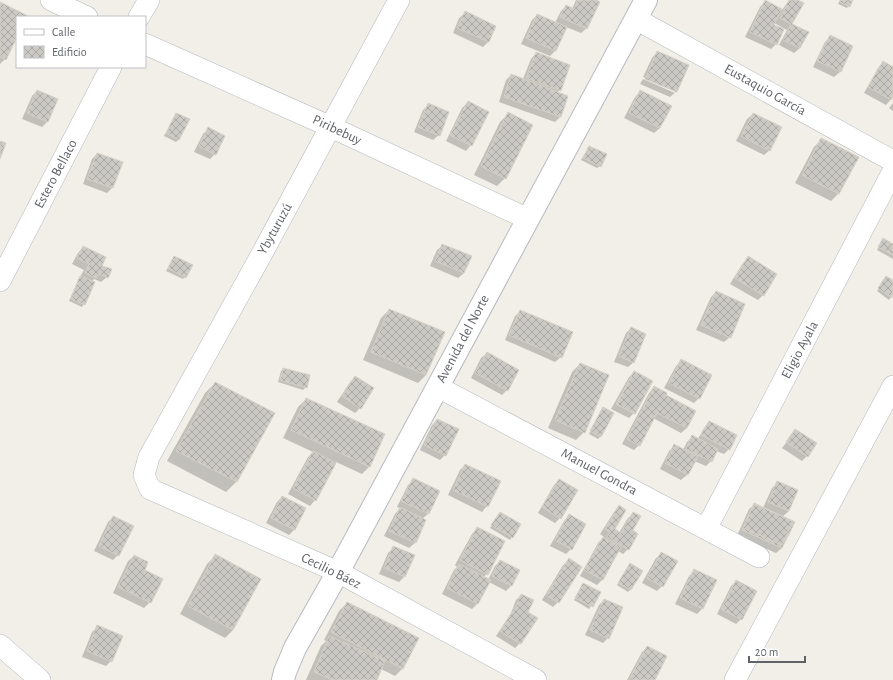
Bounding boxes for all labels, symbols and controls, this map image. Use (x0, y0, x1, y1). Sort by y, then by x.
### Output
legend (16, 16, 146, 68)
text: Calle (52, 26, 75, 38)
text: Edificio (52, 46, 87, 58)
street label: Eustaquio García (722, 62, 809, 118)
street label: Piribebuy (310, 113, 364, 147)
street label: Estero Bellaco (32, 137, 80, 211)
street label: Ybyturuzú (255, 201, 295, 257)
street label: Avenida del Norte (434, 293, 492, 385)
street label: Eligio Ayala (779, 318, 821, 381)
street label: Manuel Gondra (559, 446, 640, 498)
street label: Cecilio Báez (299, 551, 363, 592)
scale bar (749, 638, 805, 664)
text: 20 m (755, 646, 778, 658)

